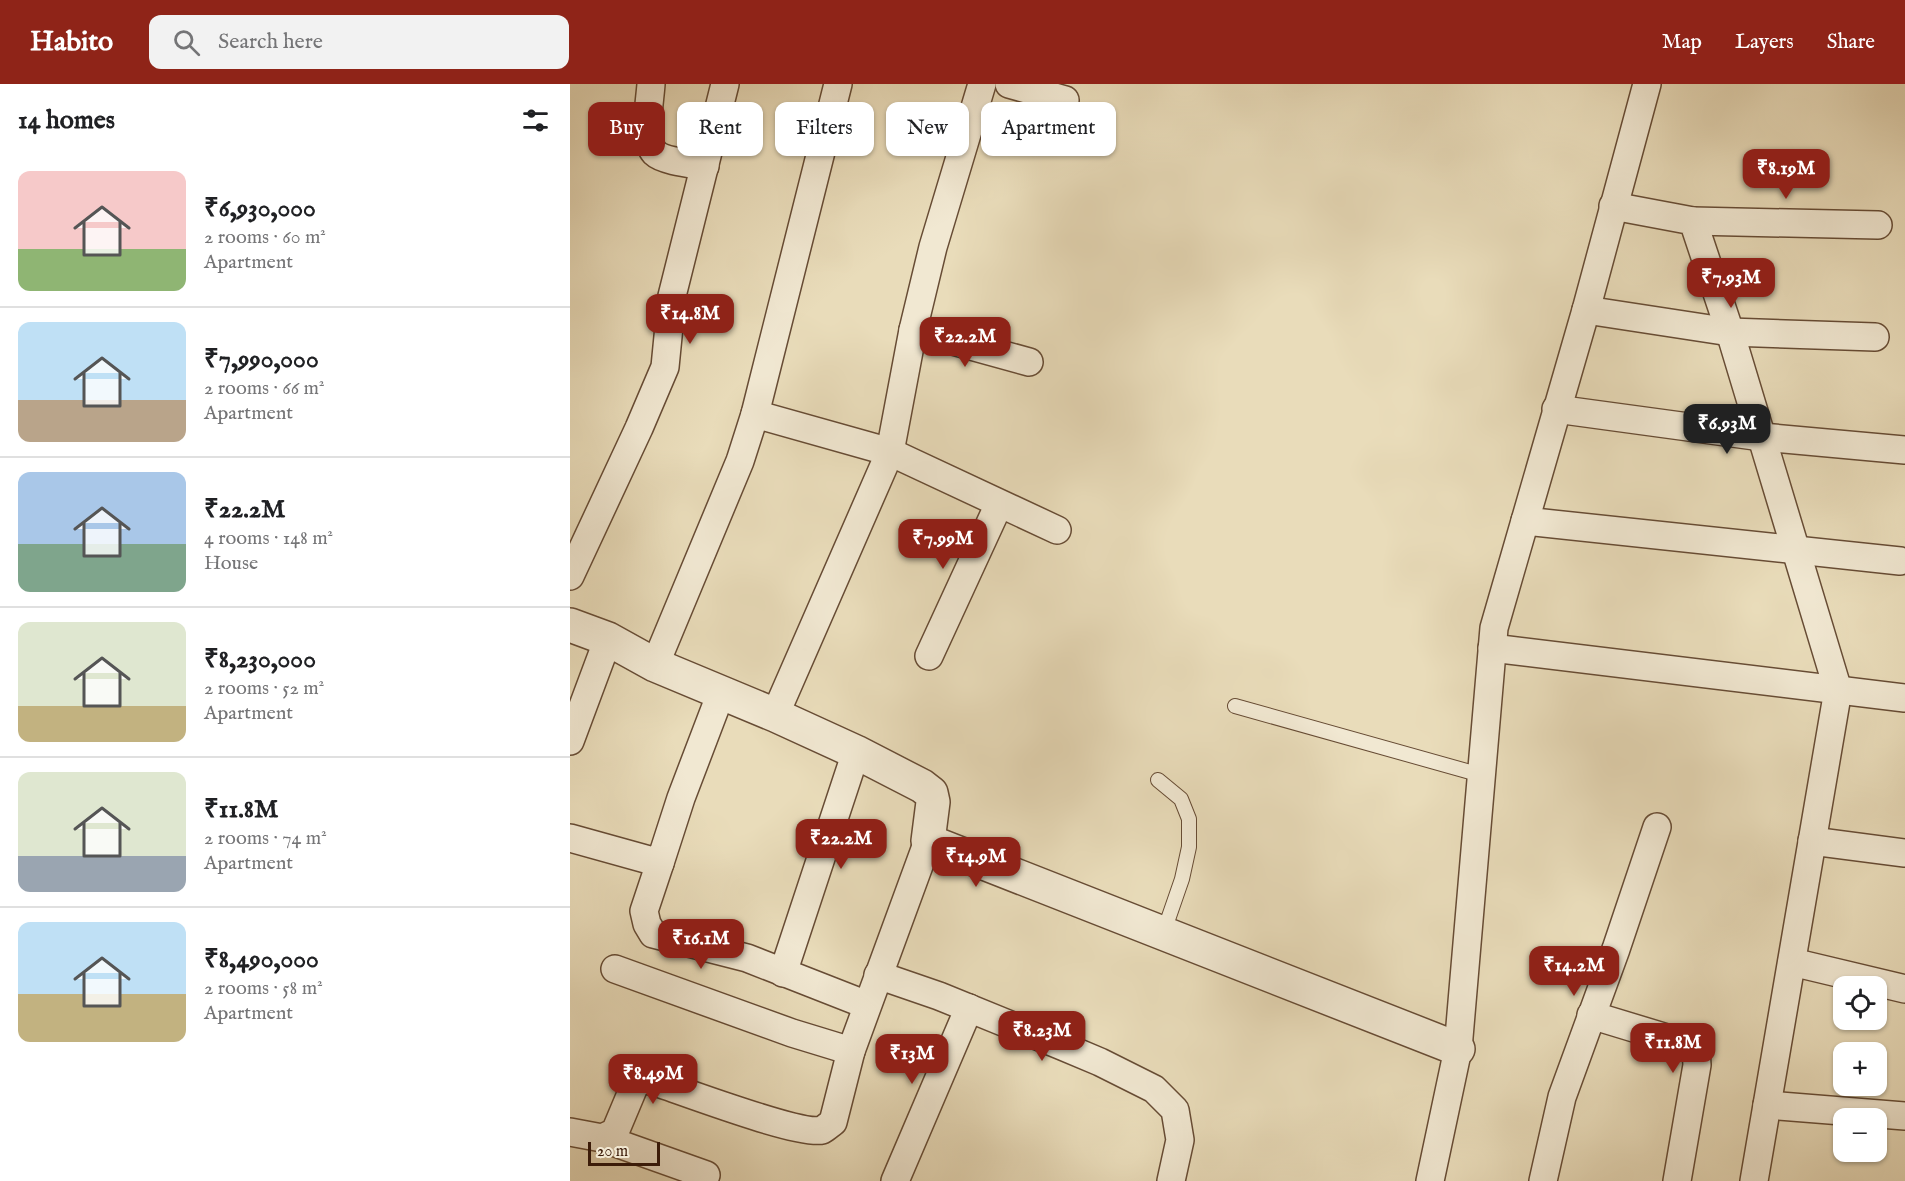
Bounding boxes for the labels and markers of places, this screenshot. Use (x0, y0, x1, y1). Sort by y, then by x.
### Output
pin: ₹8.19M (1737, 149, 1835, 200)
pin: ₹7.93M (1682, 258, 1780, 309)
pin: ₹14.8M (641, 294, 739, 345)
pin: ₹22.2M (916, 317, 1014, 368)
pin: ₹6.93M (1678, 404, 1776, 455)
pin: ₹7.99M (894, 519, 992, 570)
pin: ₹22.2M (792, 819, 890, 870)
pin: ₹14.9M (927, 837, 1025, 888)
pin: ₹16.1M (652, 919, 750, 970)
pin: ₹14.2M (1525, 946, 1623, 997)
pin: ₹8.23M (993, 1011, 1091, 1062)
pin: ₹11.8M (1624, 1023, 1722, 1074)
pin: ₹13M (876, 1034, 948, 1085)
pin: ₹8.49M (604, 1054, 702, 1105)

